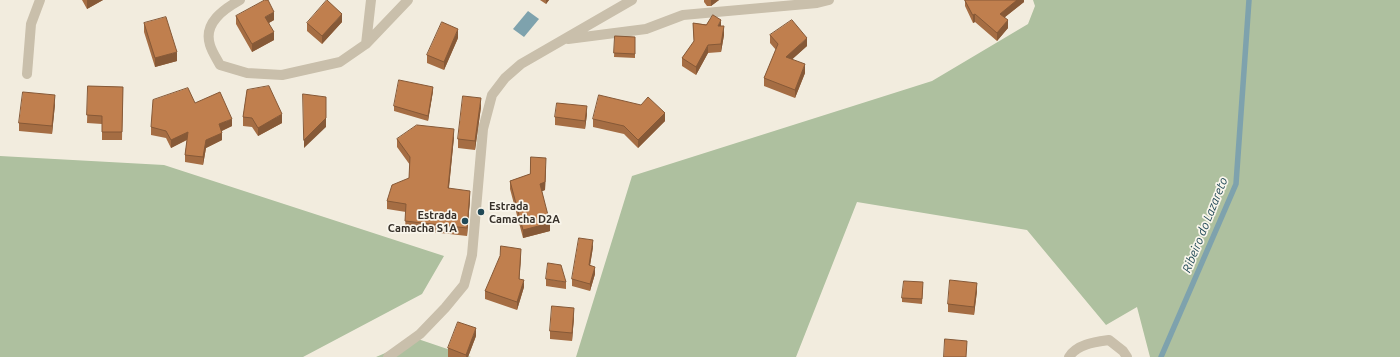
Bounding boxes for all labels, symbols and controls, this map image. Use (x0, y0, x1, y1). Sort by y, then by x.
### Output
water label: Ribeiro do Lazareto (1179, 175, 1231, 275)
place label: Estrada Camacha D2A (489, 199, 560, 225)
marker: Estrada Camacha D2A (476, 207, 486, 217)
place label: Estrada Camacha S1A (388, 208, 457, 234)
marker: Estrada Camacha S1A (460, 216, 470, 226)

